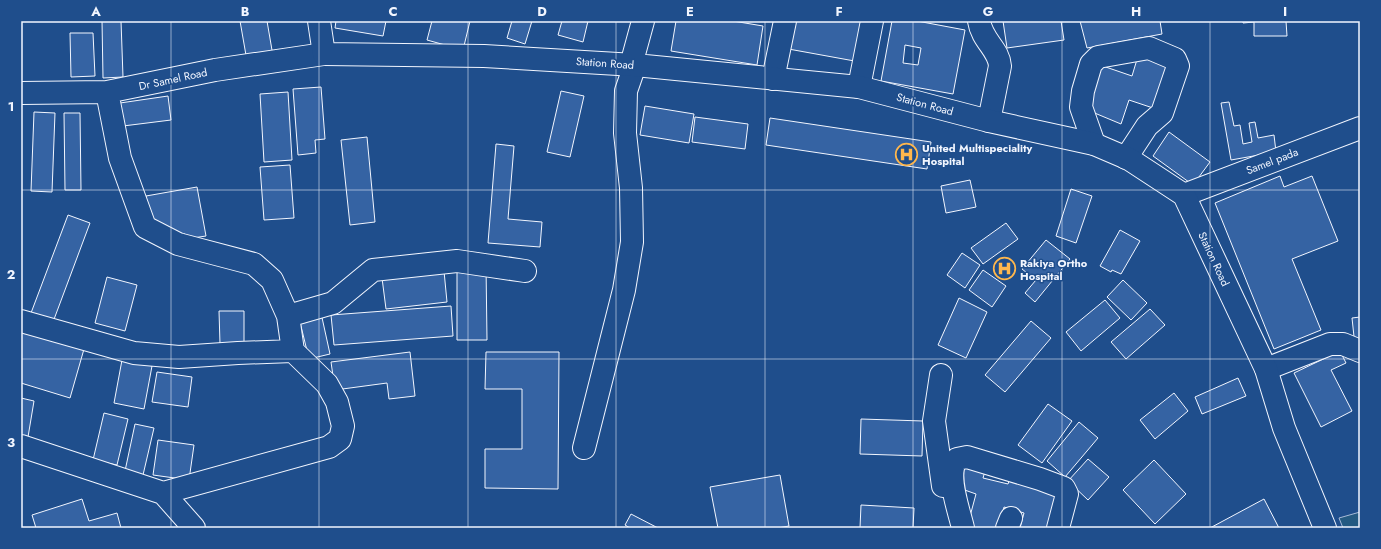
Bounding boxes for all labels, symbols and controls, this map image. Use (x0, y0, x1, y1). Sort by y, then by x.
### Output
text: A (90, 2, 101, 21)
text: B (241, 2, 250, 21)
text: C (388, 2, 398, 21)
text: D (537, 2, 547, 21)
text: E (686, 2, 694, 21)
text: F (835, 2, 843, 21)
text: G (983, 2, 994, 21)
text: H (1131, 2, 1141, 21)
text: I (1283, 2, 1287, 21)
street label: Station Road (575, 53, 635, 73)
street label: Dr Samel Road (137, 64, 209, 94)
street label: Station Road (895, 89, 955, 119)
text: 1 (8, 97, 14, 116)
place label: United Multispeciality Hospital (922, 140, 1033, 169)
hospital icon: United Multispeciality Hospital (893, 141, 919, 167)
street label: Samel pada (1244, 144, 1300, 178)
street label: Station Road (1194, 229, 1234, 289)
place label: Rakiya Ortho Hospital (1020, 255, 1088, 284)
hospital icon: Rakiya Ortho Hospital (992, 256, 1018, 282)
text: 2 (7, 265, 15, 284)
text: 3 (7, 433, 15, 452)

